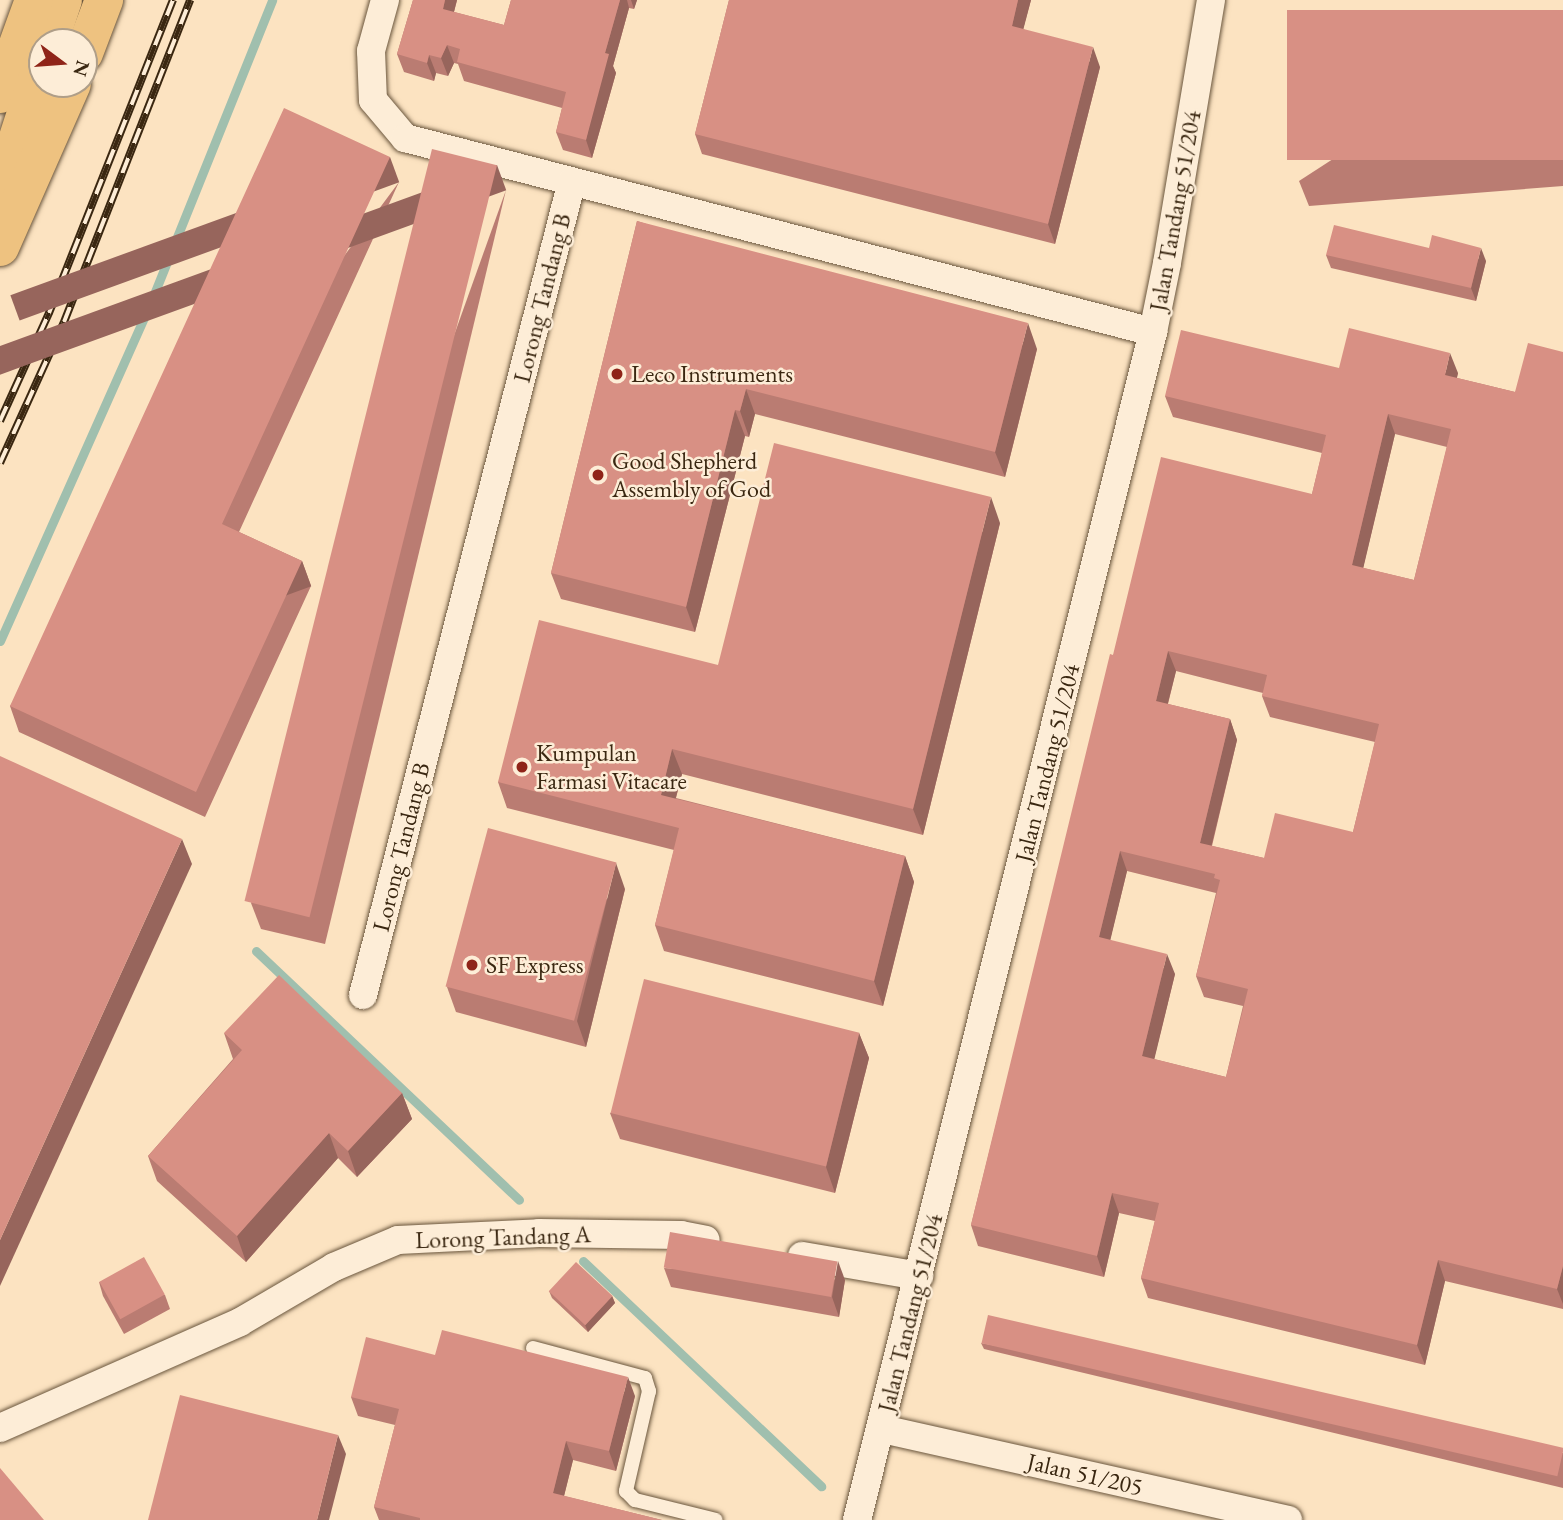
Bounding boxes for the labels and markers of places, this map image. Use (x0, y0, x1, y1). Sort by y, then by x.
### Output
place label: Leco Instruments (631, 360, 793, 388)
marker: Leco Instruments (609, 366, 625, 382)
place label: Good Shepherd Assembly of God (612, 447, 771, 503)
marker: Good Shepherd Assembly of God (590, 467, 606, 483)
place label: Kumpulan Farmasi Vitacare (536, 739, 687, 795)
marker: Kumpulan Farmasi Vitacare (514, 759, 530, 775)
place label: SF Express (486, 951, 583, 979)
marker: SF Express (464, 957, 480, 973)

